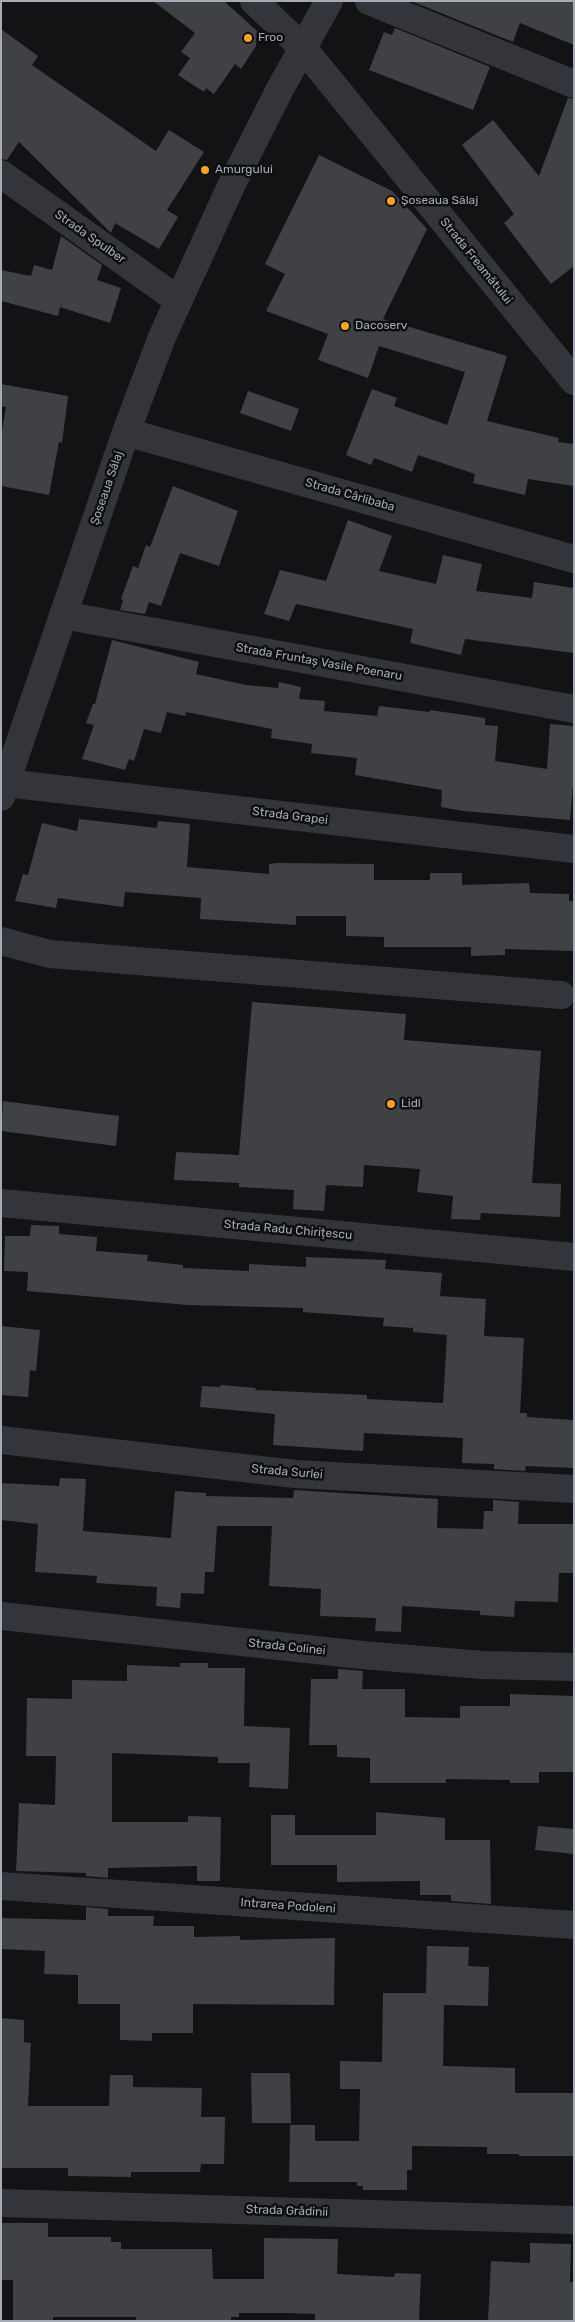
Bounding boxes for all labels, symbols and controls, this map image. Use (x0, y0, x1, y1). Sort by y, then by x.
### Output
place label: Froo (258, 31, 283, 45)
marker: Froo (242, 32, 254, 44)
place label: Amurgului (215, 163, 273, 177)
marker: Amurgului (199, 164, 211, 176)
place label: Șoseaua Sălaj (401, 194, 478, 208)
marker: Șoseaua Sălaj (385, 195, 397, 207)
street label: Strada Spulber (52, 207, 128, 267)
street label: Strada Freamătului (437, 215, 515, 307)
place label: Dacoserv (355, 319, 407, 333)
marker: Dacoserv (339, 320, 351, 332)
street label: Șoseaua Sălaj (88, 449, 126, 527)
street label: Strada Cârlibaba (304, 475, 396, 515)
street label: Strada Fruntaș Vasile Poenaru (235, 640, 403, 684)
street label: Strada Grapei (251, 804, 329, 828)
place label: Lidl (401, 1097, 421, 1111)
marker: Lidl (385, 1098, 397, 1110)
street label: Strada Radu Chirițescu (223, 1217, 353, 1243)
street label: Strada Surlei (251, 1462, 323, 1482)
street label: Strada Colinei (248, 1636, 326, 1658)
street label: Intrarea Podoleni (240, 1895, 336, 1917)
street label: Strada Grădinii (246, 2202, 328, 2220)

